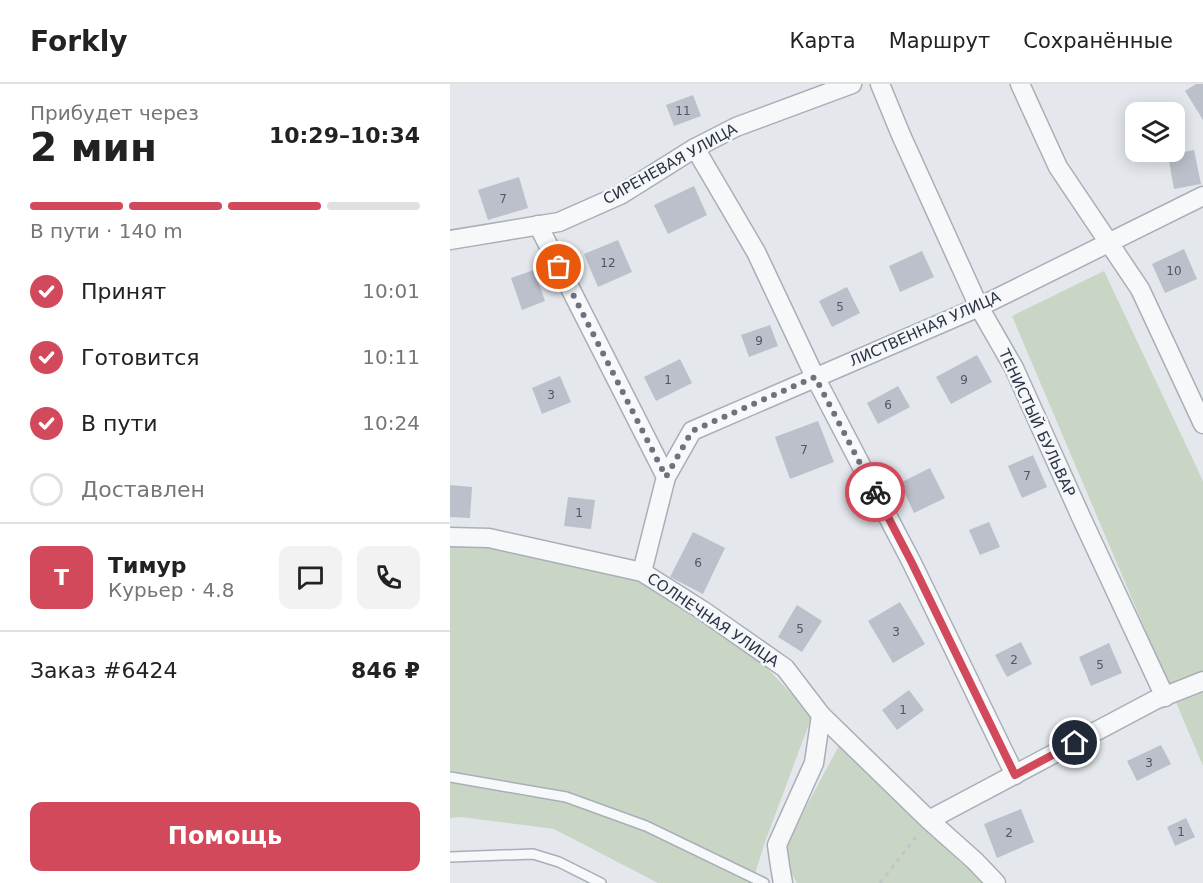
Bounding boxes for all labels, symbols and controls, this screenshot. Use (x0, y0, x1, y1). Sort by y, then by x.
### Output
text: Forkly (30, 25, 128, 58)
text: Карта (790, 29, 856, 53)
text: Маршрут (889, 29, 990, 53)
text: Сохранённые (1023, 29, 1173, 53)
text: Прибудет через (30, 101, 199, 125)
map controls (1125, 102, 1185, 162)
button: layers (1125, 102, 1185, 162)
house number: 11 (675, 104, 691, 118)
street label: СИРЕНЕВАЯ УЛИЦА (600, 119, 741, 208)
text: 10:29–10:34 (269, 123, 420, 148)
text: 2 мин (30, 125, 157, 170)
house number: 7 (499, 192, 507, 206)
text: В пути · 140 m (30, 219, 183, 243)
pin (533, 241, 584, 292)
icon: bag (542, 250, 575, 283)
house number: 12 (600, 256, 616, 270)
house number: 10 (1166, 264, 1182, 278)
icon: check (30, 275, 63, 308)
text: Принят (81, 279, 166, 304)
text: 10:01 (362, 279, 420, 303)
street label: ЛИСТВЕННАЯ УЛИЦА (847, 287, 1004, 370)
house number: 5 (836, 300, 844, 314)
house number: 9 (755, 334, 763, 348)
icon: check (30, 341, 63, 374)
text: Готовится (81, 345, 200, 370)
text: 10:11 (362, 345, 420, 369)
street label: ТЕНИСТЫЙ БУЛЬВАР (994, 345, 1080, 500)
house number: 1 (664, 373, 672, 387)
house number: 9 (960, 373, 968, 387)
house number: 3 (547, 388, 555, 402)
house number: 6 (884, 398, 892, 412)
icon: check (30, 407, 63, 440)
text: В пути (81, 411, 158, 436)
text: 10:24 (362, 411, 420, 435)
house number: 7 (800, 443, 808, 457)
courier (845, 462, 905, 522)
house number: 7 (1023, 469, 1031, 483)
icon: bike (859, 476, 892, 509)
text: Доставлен (81, 477, 205, 502)
house number: 1 (575, 506, 583, 520)
button: chat (279, 546, 342, 609)
button: phone (357, 546, 420, 609)
text: Тимур (108, 553, 187, 578)
house number: 6 (694, 556, 702, 570)
text: Т (54, 565, 69, 590)
street label: СОЛНЕЧНАЯ УЛИЦА (644, 569, 783, 671)
text: Курьер · 4.8 (108, 578, 234, 602)
house number: 5 (796, 622, 804, 636)
house number: 3 (892, 625, 900, 639)
house number: 2 (1010, 653, 1018, 667)
text: Заказ #6424 (30, 658, 177, 683)
text: 846 ₽ (351, 658, 420, 683)
house number: 5 (1096, 658, 1104, 672)
house number: 1 (899, 703, 907, 717)
pin (1049, 717, 1100, 768)
icon: home (1058, 726, 1091, 759)
house number: 3 (1145, 756, 1153, 770)
button: Помощь (30, 802, 420, 871)
house number: 1 (1177, 825, 1185, 839)
house number: 2 (1005, 826, 1013, 840)

